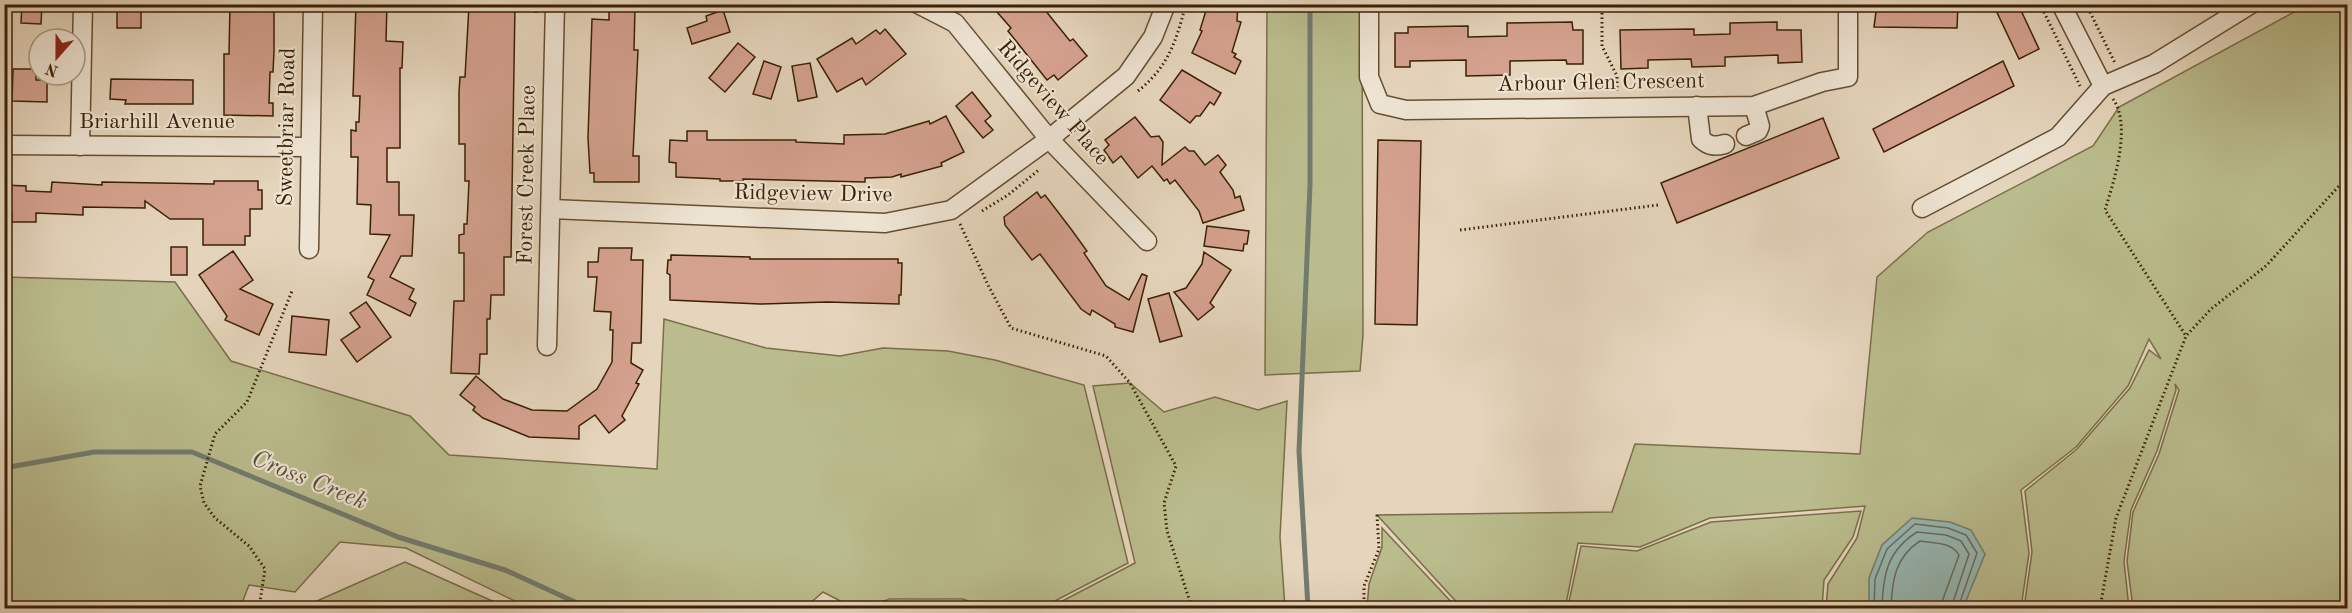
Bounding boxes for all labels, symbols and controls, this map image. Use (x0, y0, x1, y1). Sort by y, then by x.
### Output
north arrow (27, 27, 87, 87)
street label: Ridgeview Place (993, 36, 1113, 170)
street label: Sweetbriar Road (275, 47, 299, 207)
text: N (43, 59, 61, 79)
street label: Arbour Glen Crescent (1497, 70, 1705, 96)
street label: Forest Creek Place (514, 85, 540, 265)
street label: Briarhill Avenue (79, 111, 235, 133)
street label: Ridgeview Drive (733, 182, 893, 206)
water label: Cross Creek (248, 447, 370, 515)

